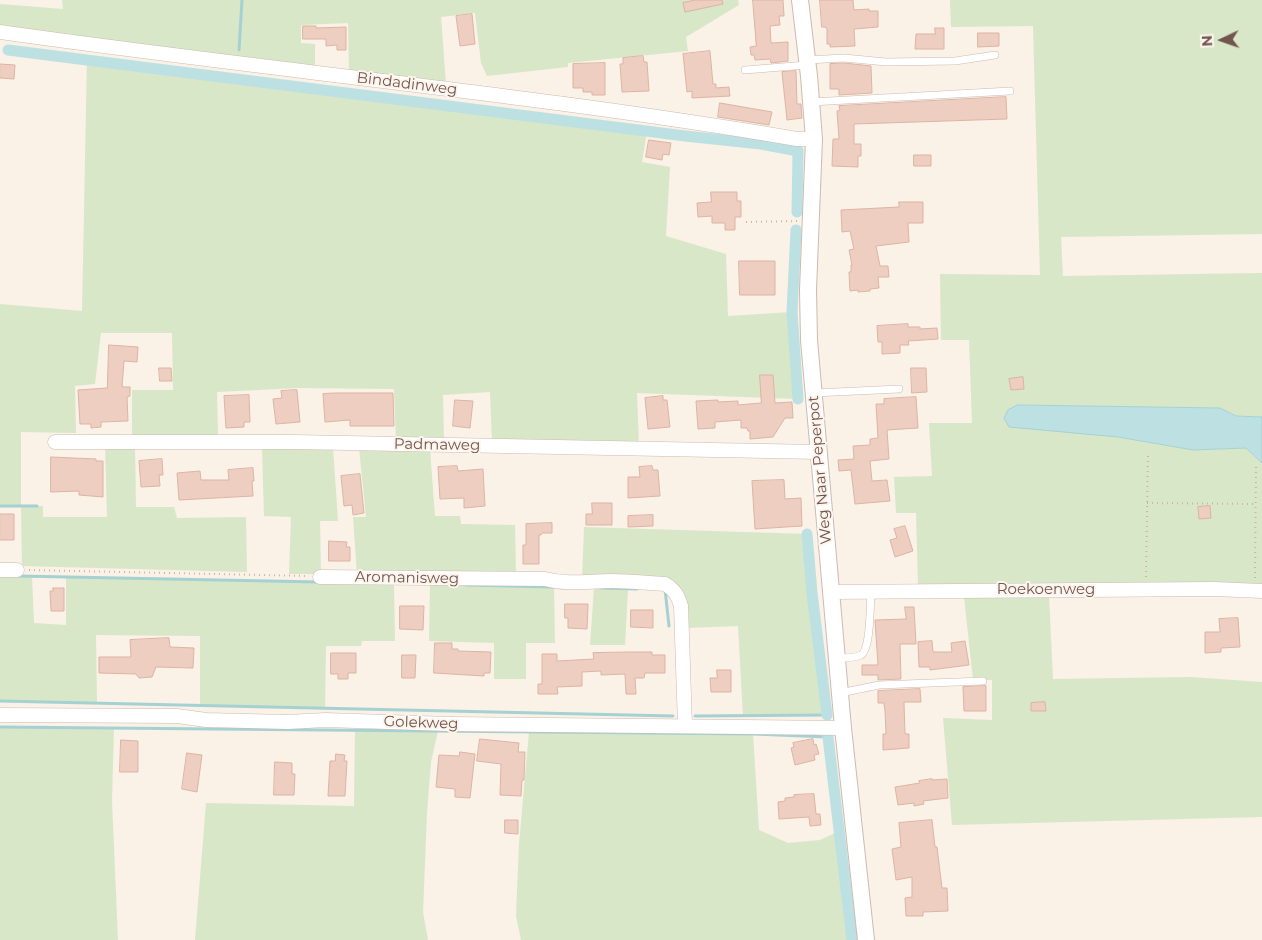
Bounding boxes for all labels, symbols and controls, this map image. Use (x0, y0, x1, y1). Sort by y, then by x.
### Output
north arrow (1197, 15, 1247, 65)
text: N (1198, 35, 1216, 47)
street label: Bindadinweg (356, 69, 458, 99)
street label: Weg Naar Peperpot (805, 395, 835, 545)
street label: Padmaweg (394, 435, 480, 455)
street label: Aromanisweg (355, 568, 459, 588)
street label: Roekoenweg (997, 581, 1095, 599)
street label: Golekweg (383, 713, 459, 733)

